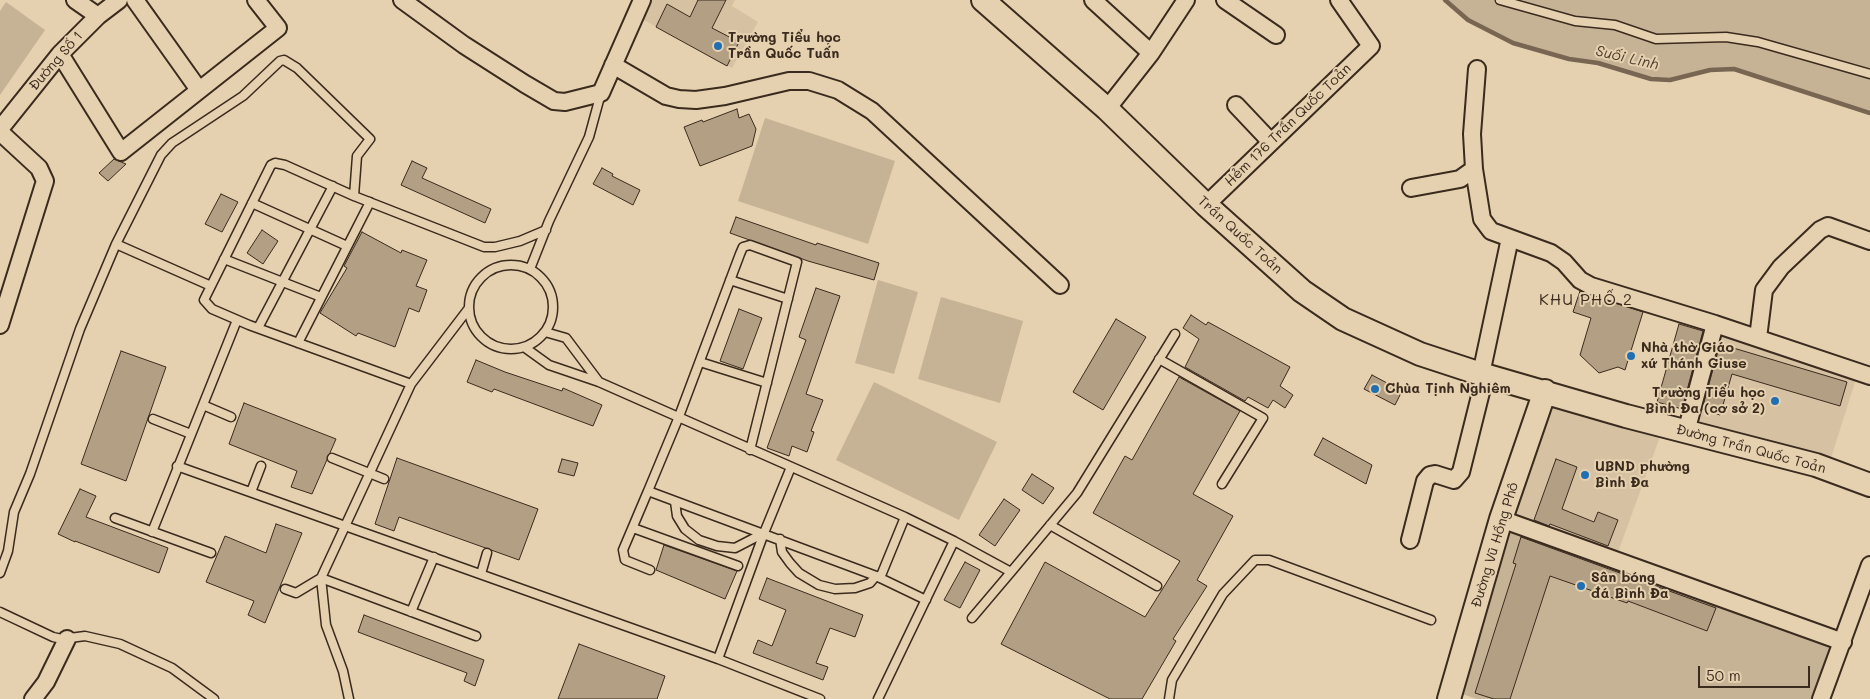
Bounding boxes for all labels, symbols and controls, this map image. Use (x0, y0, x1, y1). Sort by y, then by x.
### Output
street label: Đường Số 1 (26, 28, 86, 94)
place label: Trường Tiểu học Trần Quốc Tuấn (728, 30, 841, 62)
marker: Trường Tiểu học Trần Quốc Tuấn (712, 40, 724, 52)
water label: Suối Linh (1594, 42, 1660, 74)
street label: Hẻm 176 Trần Quốc Toản (1221, 60, 1355, 190)
street label: Trần Quốc Toản (1194, 193, 1286, 277)
district label: KHU PHỐ 2 (1538, 290, 1634, 310)
place label: Nhà thờ Giáo xứ Thánh Giuse (1641, 340, 1747, 372)
marker: Nhà thờ Giáo xứ Thánh Giuse (1625, 350, 1637, 362)
place label: Chùa Tịnh Nghiêm (1385, 381, 1511, 397)
marker: Chùa Tịnh Nghiêm (1369, 383, 1381, 395)
place label: Trường Tiểu học Bình Đa (cơ sở 2) (1645, 385, 1765, 418)
marker: Trường Tiểu học Bình Đa (cơ sở 2) (1769, 395, 1781, 407)
street label: Đường Trần Quốc Toản (1674, 421, 1828, 477)
place label: UBND phường Bình Đa (1595, 459, 1690, 492)
marker: UBND phường Bình Đa (1579, 469, 1591, 481)
street label: Đường Vũ Hồng Phô (1468, 480, 1522, 610)
place label: Sân bóng đá Bình Đa (1591, 570, 1669, 602)
marker: Sân bóng đá Bình Đa (1575, 580, 1587, 592)
scale bar (1700, 656, 1812, 688)
text: 50 m (1706, 665, 1741, 685)

